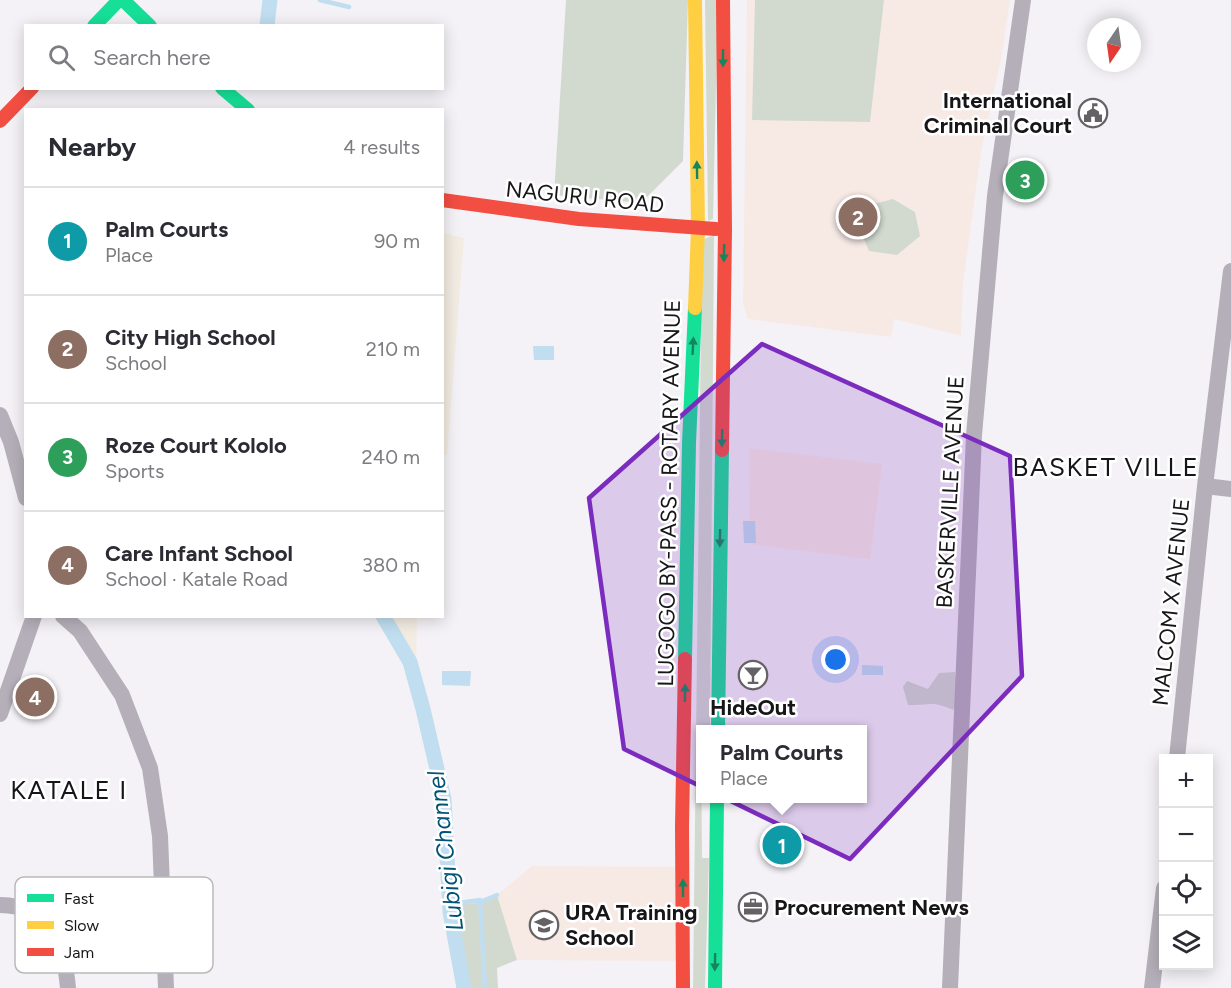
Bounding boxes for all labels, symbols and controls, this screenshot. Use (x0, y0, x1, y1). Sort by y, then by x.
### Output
north arrow (1087, 18, 1141, 72)
search box (24, 24, 444, 90)
icon: search (45, 41, 78, 74)
text: Search here (93, 44, 211, 71)
one-way arrow (718, 49, 728, 68)
place label: International Criminal Court (924, 87, 1072, 139)
public building icon: International Criminal Court (1077, 97, 1109, 129)
text: Nearby (48, 131, 136, 163)
text: 4 results (343, 135, 420, 159)
pin: 3 (1006, 158, 1044, 202)
one-way arrow (692, 160, 702, 179)
street label: NAGURU ROAD (504, 175, 666, 219)
pin: 2 (838, 194, 878, 240)
text: Palm Courts (105, 216, 228, 243)
text: 1 (63, 229, 72, 253)
text: 90 m (374, 229, 420, 253)
text: Place (105, 243, 153, 267)
one-way arrow (719, 244, 729, 263)
street label: LUGOGO BY-PASS - ROTARY AVENUE (652, 299, 686, 687)
text: City High School (105, 324, 276, 351)
text: 2 (62, 337, 73, 361)
text: 210 m (366, 337, 420, 361)
one-way arrow (689, 337, 698, 356)
text: School (105, 351, 167, 375)
street label: BASKERVILLE AVENUE (930, 375, 970, 609)
one-way arrow (717, 429, 727, 448)
text: Roze Court Kololo (105, 432, 287, 459)
text: 3 (62, 445, 73, 469)
text: 240 m (362, 445, 420, 469)
district label: BASKET VILLE (1013, 451, 1199, 483)
text: Sports (105, 459, 164, 483)
street label: MALCOM X AVENUE (1147, 497, 1195, 707)
one-way arrow (715, 529, 725, 548)
text: Care Infant School (105, 540, 293, 567)
text: 4 (61, 553, 74, 577)
text: 380 m (362, 553, 420, 577)
text: School · Katale Road (105, 567, 288, 591)
your location (821, 645, 850, 674)
bar icon: HideOut (737, 659, 769, 691)
pin: 4 (15, 674, 54, 720)
one-way arrow (680, 683, 690, 702)
place label: HideOut (710, 694, 796, 721)
popup (696, 725, 867, 803)
text: Palm Courts (720, 739, 843, 766)
map controls (1159, 754, 1213, 970)
button: + (1159, 754, 1213, 808)
text: Place (720, 766, 768, 790)
water label: Lubigi Channel (421, 769, 469, 933)
district label: KATALE I (10, 774, 128, 806)
button: − (1159, 808, 1213, 862)
pin: 1 (762, 822, 802, 868)
button: locate (1159, 862, 1213, 916)
legend (15, 877, 213, 973)
one-way arrow (678, 878, 688, 897)
text: Fast (64, 889, 94, 908)
office icon: Procurement News (737, 891, 769, 923)
place label: Procurement News (774, 894, 969, 921)
place label: URA Training School (565, 899, 698, 951)
school or university icon: URA Training School (528, 909, 560, 941)
text: Slow (64, 916, 99, 935)
button: layers (1159, 916, 1213, 970)
text: Jam (64, 943, 94, 962)
one-way arrow (711, 952, 720, 971)

